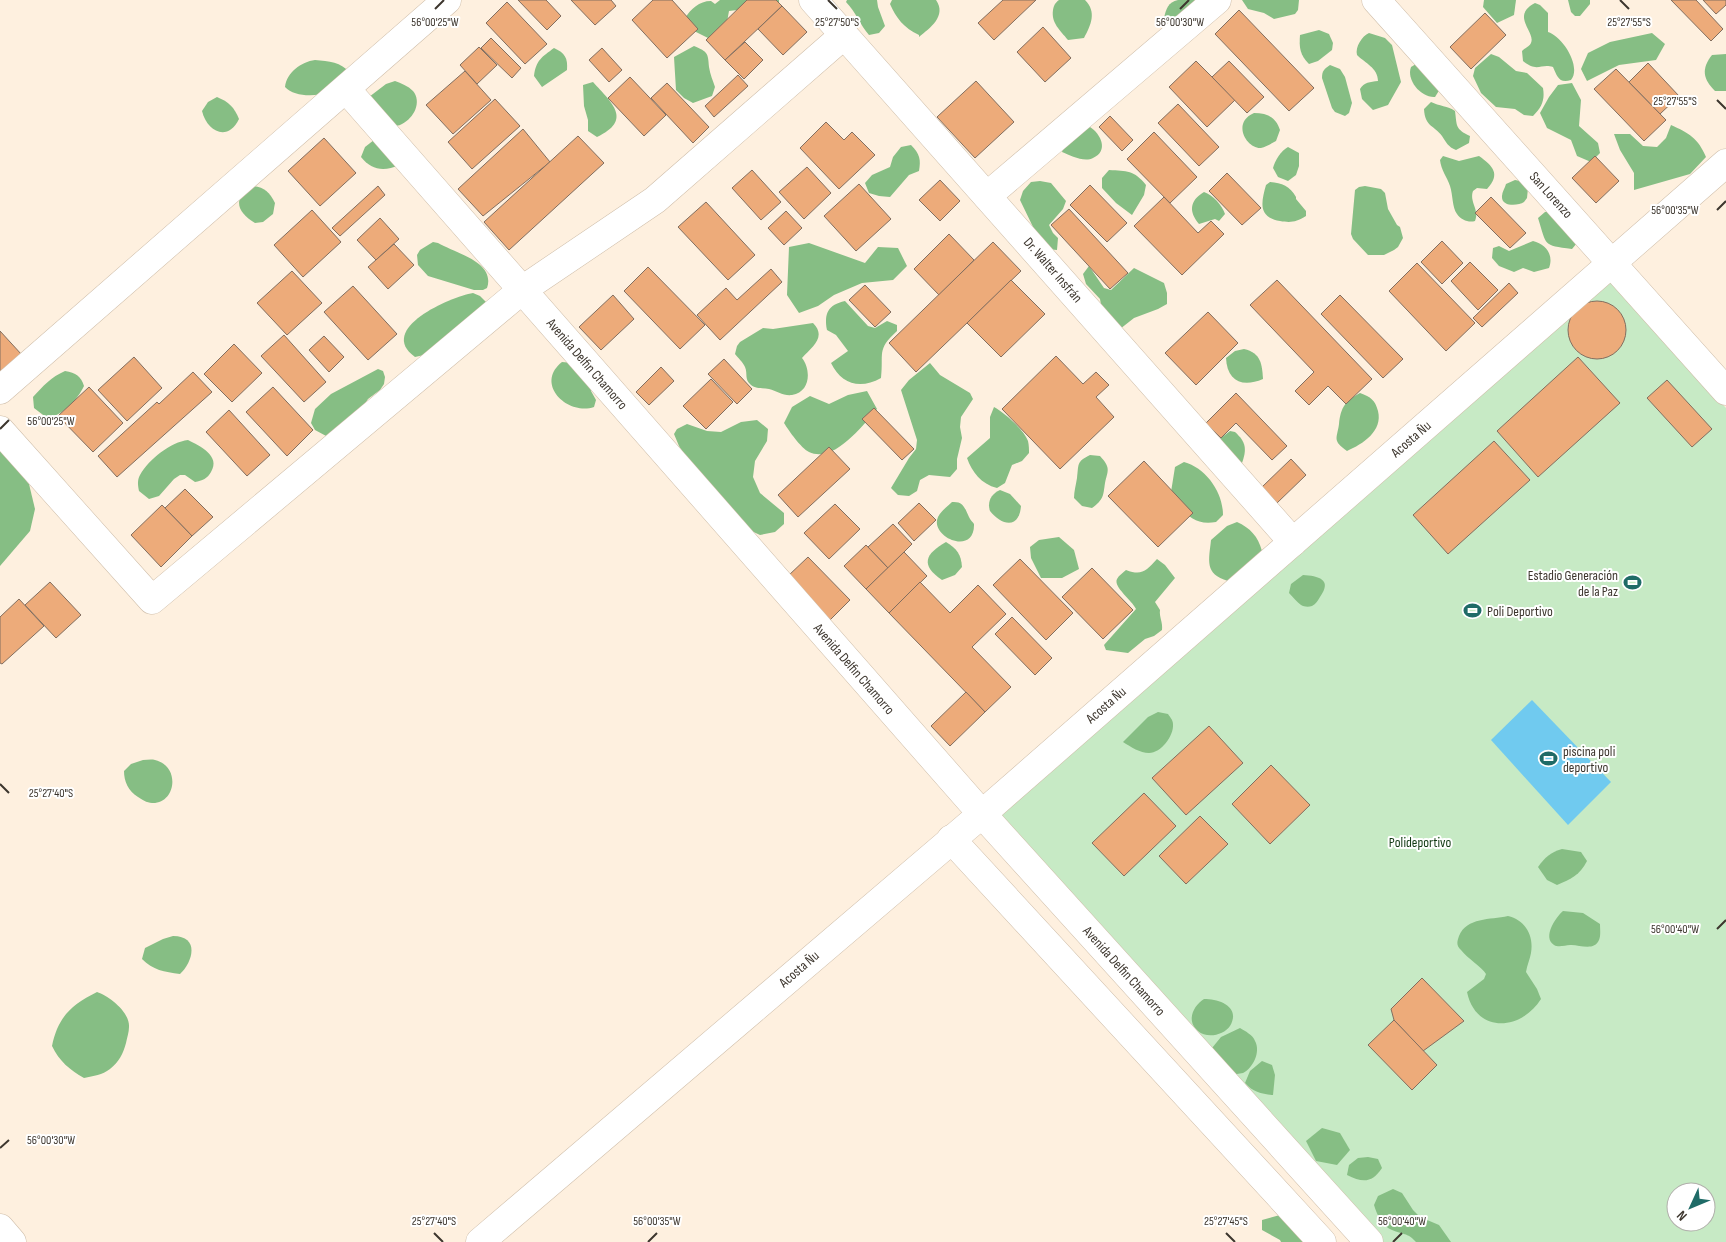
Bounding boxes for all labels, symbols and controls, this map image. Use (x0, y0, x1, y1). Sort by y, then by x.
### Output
text: 56°00'25"W (411, 15, 459, 30)
text: 25°27'50"S (815, 15, 859, 30)
text: 56°00'30"W (1156, 15, 1204, 30)
text: 25°27'55"S (1607, 15, 1651, 30)
text: 25°27'55"S (1653, 94, 1697, 109)
street label: San Lorenzo (1526, 168, 1576, 222)
text: 56°00'35"W (1651, 203, 1699, 218)
street label: Dr. Walter Insfrán (1020, 234, 1086, 306)
street label: Avenida Delfin Chamorro (542, 314, 631, 413)
text: 56°00'25"W (27, 414, 75, 429)
street label: Acosta Ñu (1387, 417, 1435, 462)
place label: Estadio Generación de la Paz (1528, 567, 1618, 600)
sports icon: Estadio Generación de la Paz (1622, 573, 1642, 593)
sports icon: Poli Deportivo (1463, 601, 1483, 621)
place label: Poli Deportivo (1487, 603, 1553, 620)
street label: Avenida Delfin Chamorro (809, 619, 898, 718)
street label: Acosta Ñu (1082, 683, 1130, 728)
place label: piscina poli deportivo (1563, 743, 1615, 776)
sports icon: piscina poli deportivo (1539, 749, 1559, 769)
text: 25°27'40"S (29, 786, 73, 801)
park label: Polideportivo (1389, 834, 1451, 851)
street label: Avenida Delfin Chamorro (1079, 922, 1169, 1020)
text: 56°00'40"W (1651, 922, 1699, 937)
street label: Acosta Ñu (775, 947, 823, 992)
text: 56°00'30"W (27, 1133, 75, 1148)
north arrow (1666, 1182, 1716, 1232)
text: N (1673, 1207, 1691, 1224)
text: 25°27'40"S (412, 1214, 456, 1229)
text: 56°00'35"W (633, 1214, 681, 1229)
text: 25°27'45"S (1204, 1214, 1248, 1229)
text: 56°00'40"W (1378, 1214, 1426, 1229)

